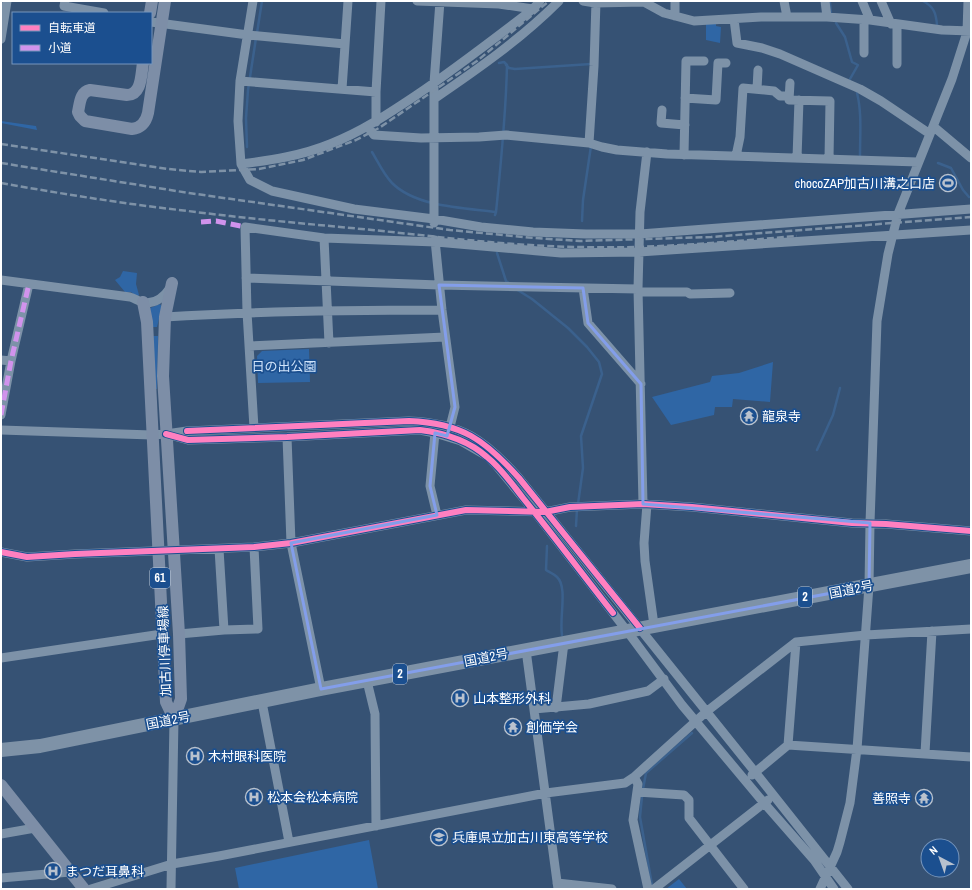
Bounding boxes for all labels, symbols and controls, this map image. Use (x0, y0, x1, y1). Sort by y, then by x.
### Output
legend (12, 12, 152, 64)
text: 自転車道 (48, 20, 96, 36)
text: 小道 (48, 40, 72, 56)
sports icon: chocoZAP加古川溝之口店 (938, 173, 958, 193)
place label: chocoZAP加古川溝之口店 (795, 175, 935, 192)
park label: 日の出公園 (251, 358, 317, 375)
temple icon: 龍泉寺 (739, 406, 759, 426)
place label: 龍泉寺 (762, 408, 801, 425)
road number: 61 (150, 568, 170, 588)
street label: 国道2号 (827, 577, 875, 602)
road number: 2 (798, 587, 812, 607)
street label: 加古川停車場線 (154, 605, 175, 697)
street label: 国道2号 (462, 645, 510, 670)
road number: 2 (393, 664, 407, 684)
hospital icon: 山本整形外科 (450, 688, 470, 708)
place label: 山本整形外科 (473, 690, 551, 707)
street label: 国道2号 (144, 708, 192, 733)
temple icon: 創価学会 (503, 717, 523, 737)
place label: 創価学会 (526, 719, 578, 736)
hospital icon: 木村眼科医院 (185, 746, 205, 766)
place label: 木村眼科医院 (208, 748, 286, 765)
hospital icon: 松本会松本病院 (244, 787, 264, 807)
temple icon: 善照寺 (914, 788, 934, 808)
place label: 松本会松本病院 (267, 789, 358, 806)
place label: 善照寺 (872, 790, 911, 807)
school or university icon: 兵庫県立加古川東高等学校 (429, 827, 449, 847)
place label: 兵庫県立加古川東高等学校 (452, 829, 608, 846)
north arrow (920, 838, 960, 878)
text: N (926, 843, 940, 858)
hospital icon: まつだ耳鼻科 (43, 861, 63, 881)
place label: まつだ耳鼻科 (66, 863, 144, 880)

